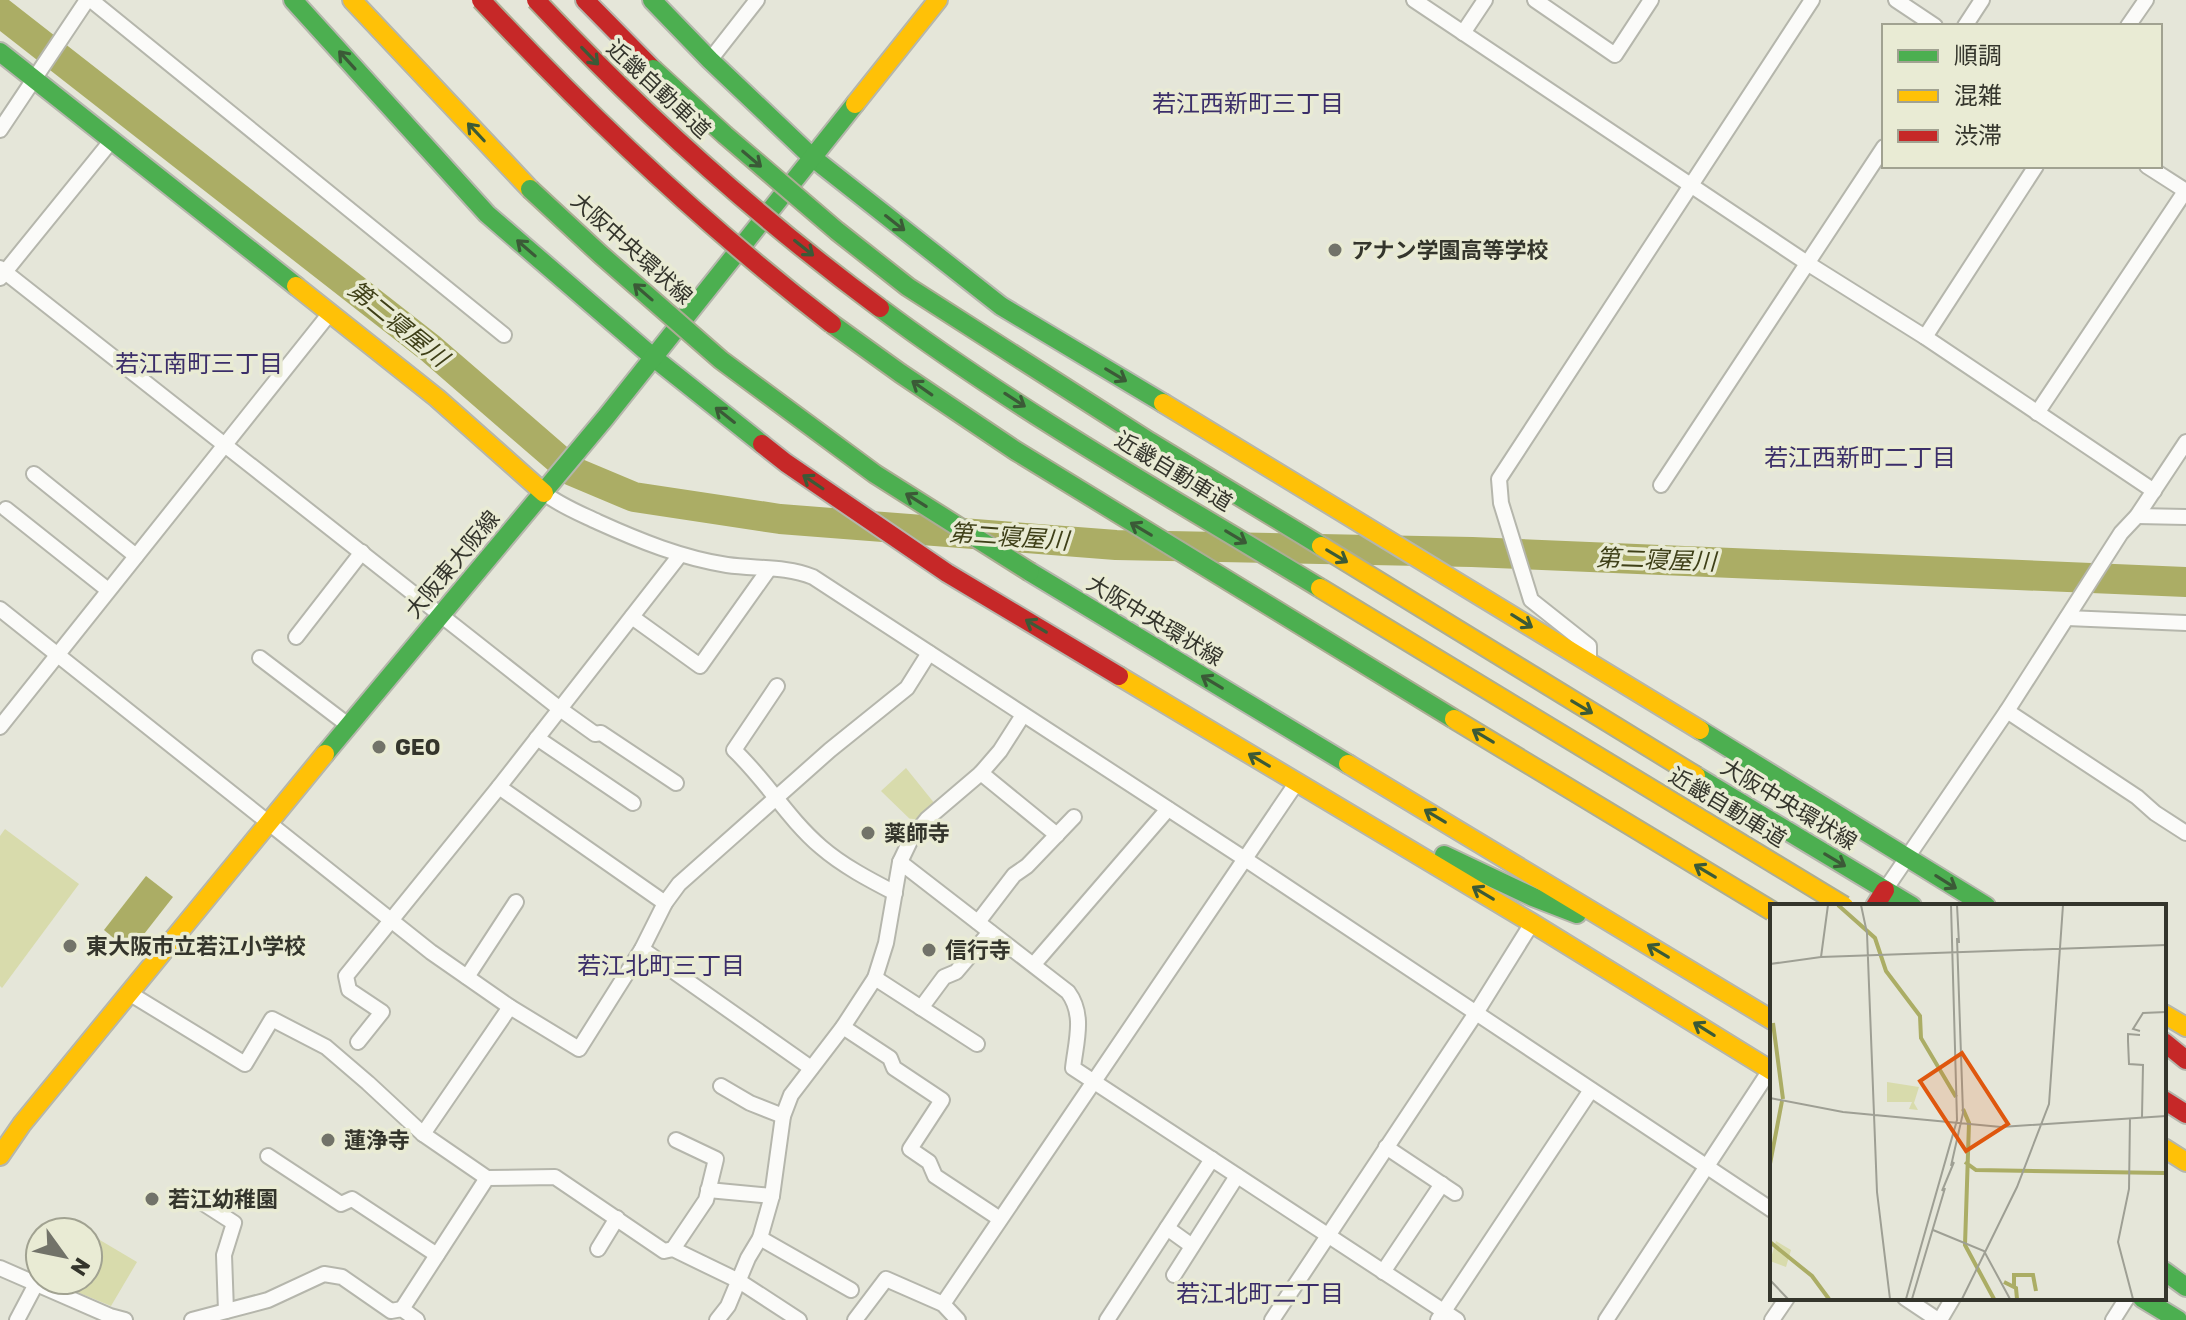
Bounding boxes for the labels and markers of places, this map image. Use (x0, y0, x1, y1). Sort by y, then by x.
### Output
place label: アナン学園高等学校 (1351, 237, 1549, 264)
marker: アナン学園高等学校 (1326, 241, 1344, 259)
place label: GEO (395, 734, 440, 761)
marker: GEO (370, 738, 388, 756)
place label: 薬師寺 (884, 820, 950, 847)
marker: 薬師寺 (859, 824, 877, 842)
place label: 東大阪市立若江小学校 (86, 933, 306, 960)
marker: 東大阪市立若江小学校 (61, 937, 79, 955)
place label: 信行寺 (945, 937, 1011, 964)
marker: 信行寺 (920, 941, 938, 959)
place label: 蓮浄寺 (344, 1127, 410, 1154)
marker: 蓮浄寺 (319, 1131, 337, 1149)
place label: 若江幼稚園 (168, 1186, 278, 1213)
marker: 若江幼稚園 (143, 1190, 161, 1208)

